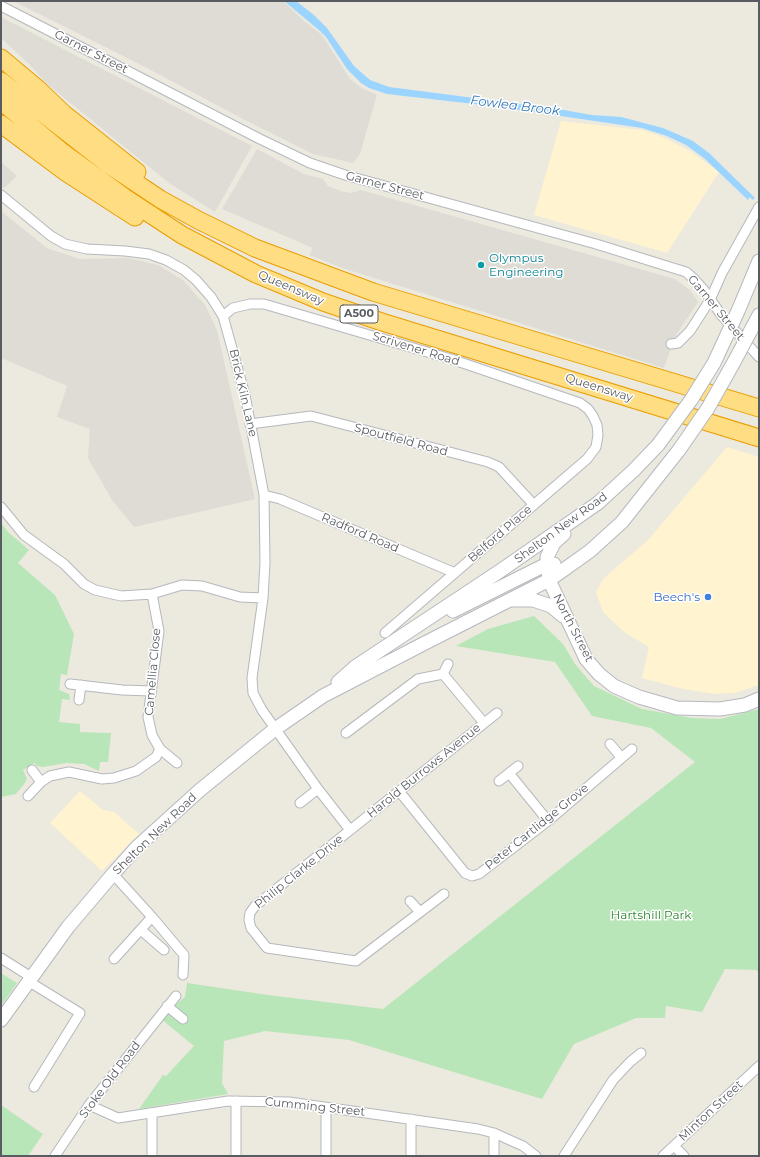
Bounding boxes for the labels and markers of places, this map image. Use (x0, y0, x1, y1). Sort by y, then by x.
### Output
place label: Olympus Engineering (489, 251, 563, 279)
marker: Olympus Engineering (476, 260, 486, 270)
place label: Beech's (653, 590, 700, 604)
marker: Beech's (703, 592, 713, 602)

